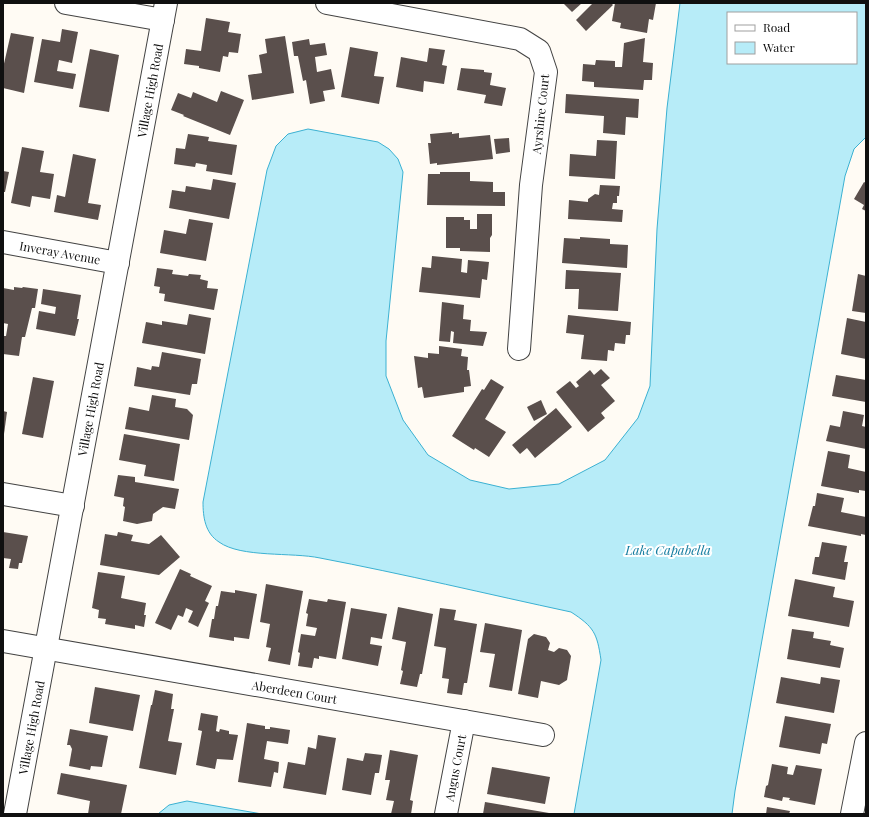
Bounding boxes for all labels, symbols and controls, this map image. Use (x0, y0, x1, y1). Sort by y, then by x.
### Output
legend (727, 12, 857, 64)
text: Road (763, 19, 790, 35)
text: Water (762, 39, 796, 55)
street label: Village High Road (133, 42, 166, 140)
street label: Ayrshire Court (528, 72, 552, 156)
street label: Inveray Avenue (18, 237, 102, 268)
street label: Village High Road (74, 361, 107, 458)
water label: Lake Capabella (624, 541, 711, 558)
street label: Aberdeen Court (250, 676, 339, 707)
street label: Village High Road (14, 679, 48, 777)
street label: Angus Court (440, 732, 469, 804)

